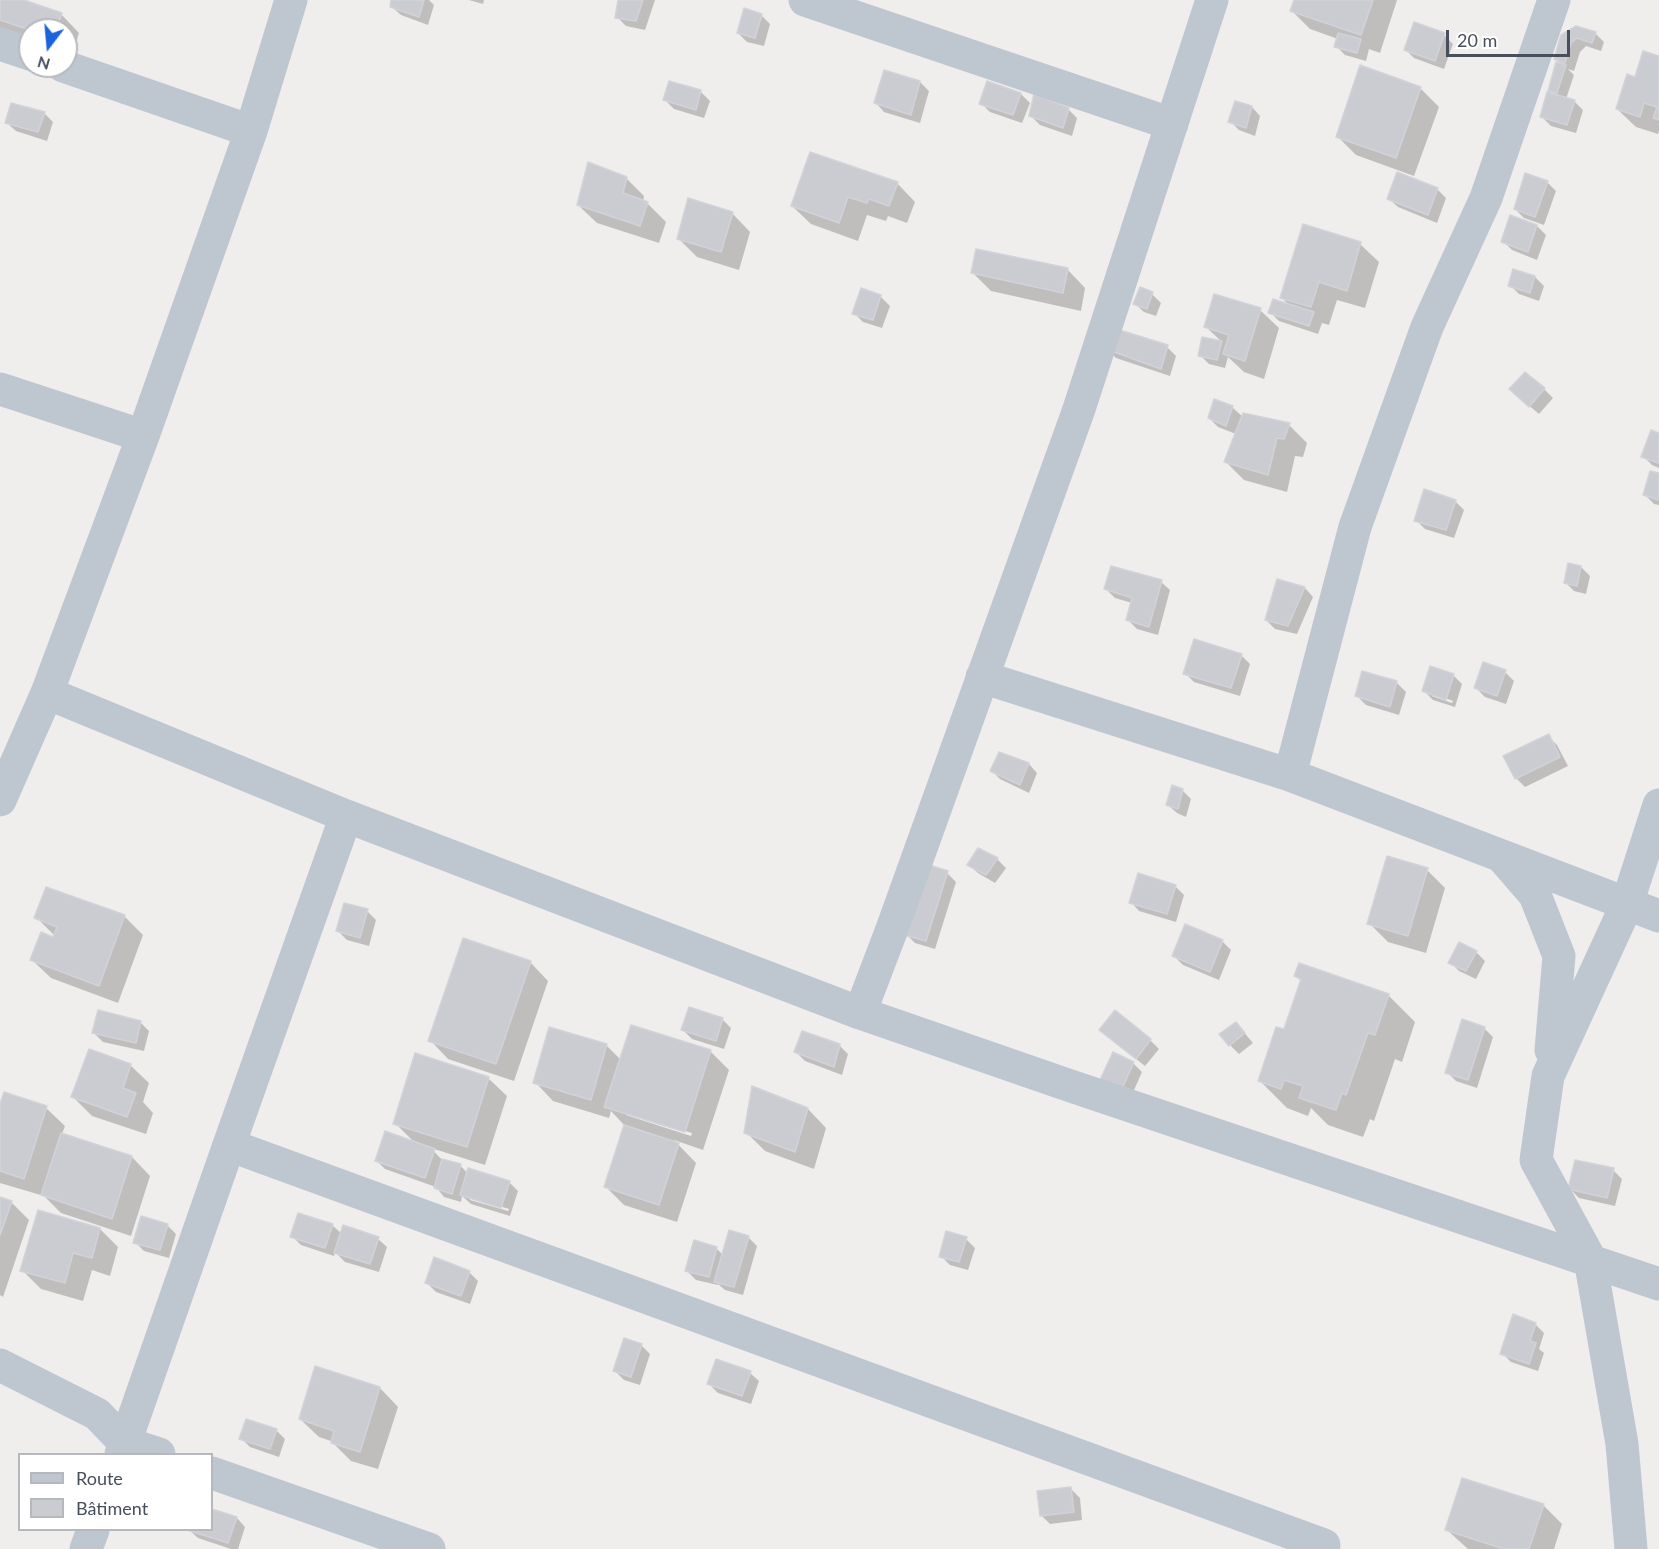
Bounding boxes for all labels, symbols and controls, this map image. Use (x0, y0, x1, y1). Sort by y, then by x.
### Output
north arrow (18, 18, 78, 78)
scale bar (1449, 18, 1574, 56)
text: 20 m (1457, 29, 1497, 51)
text: N (35, 53, 52, 75)
legend (18, 1453, 213, 1531)
text: Route (76, 1467, 123, 1489)
text: Bâtiment (76, 1497, 148, 1519)

